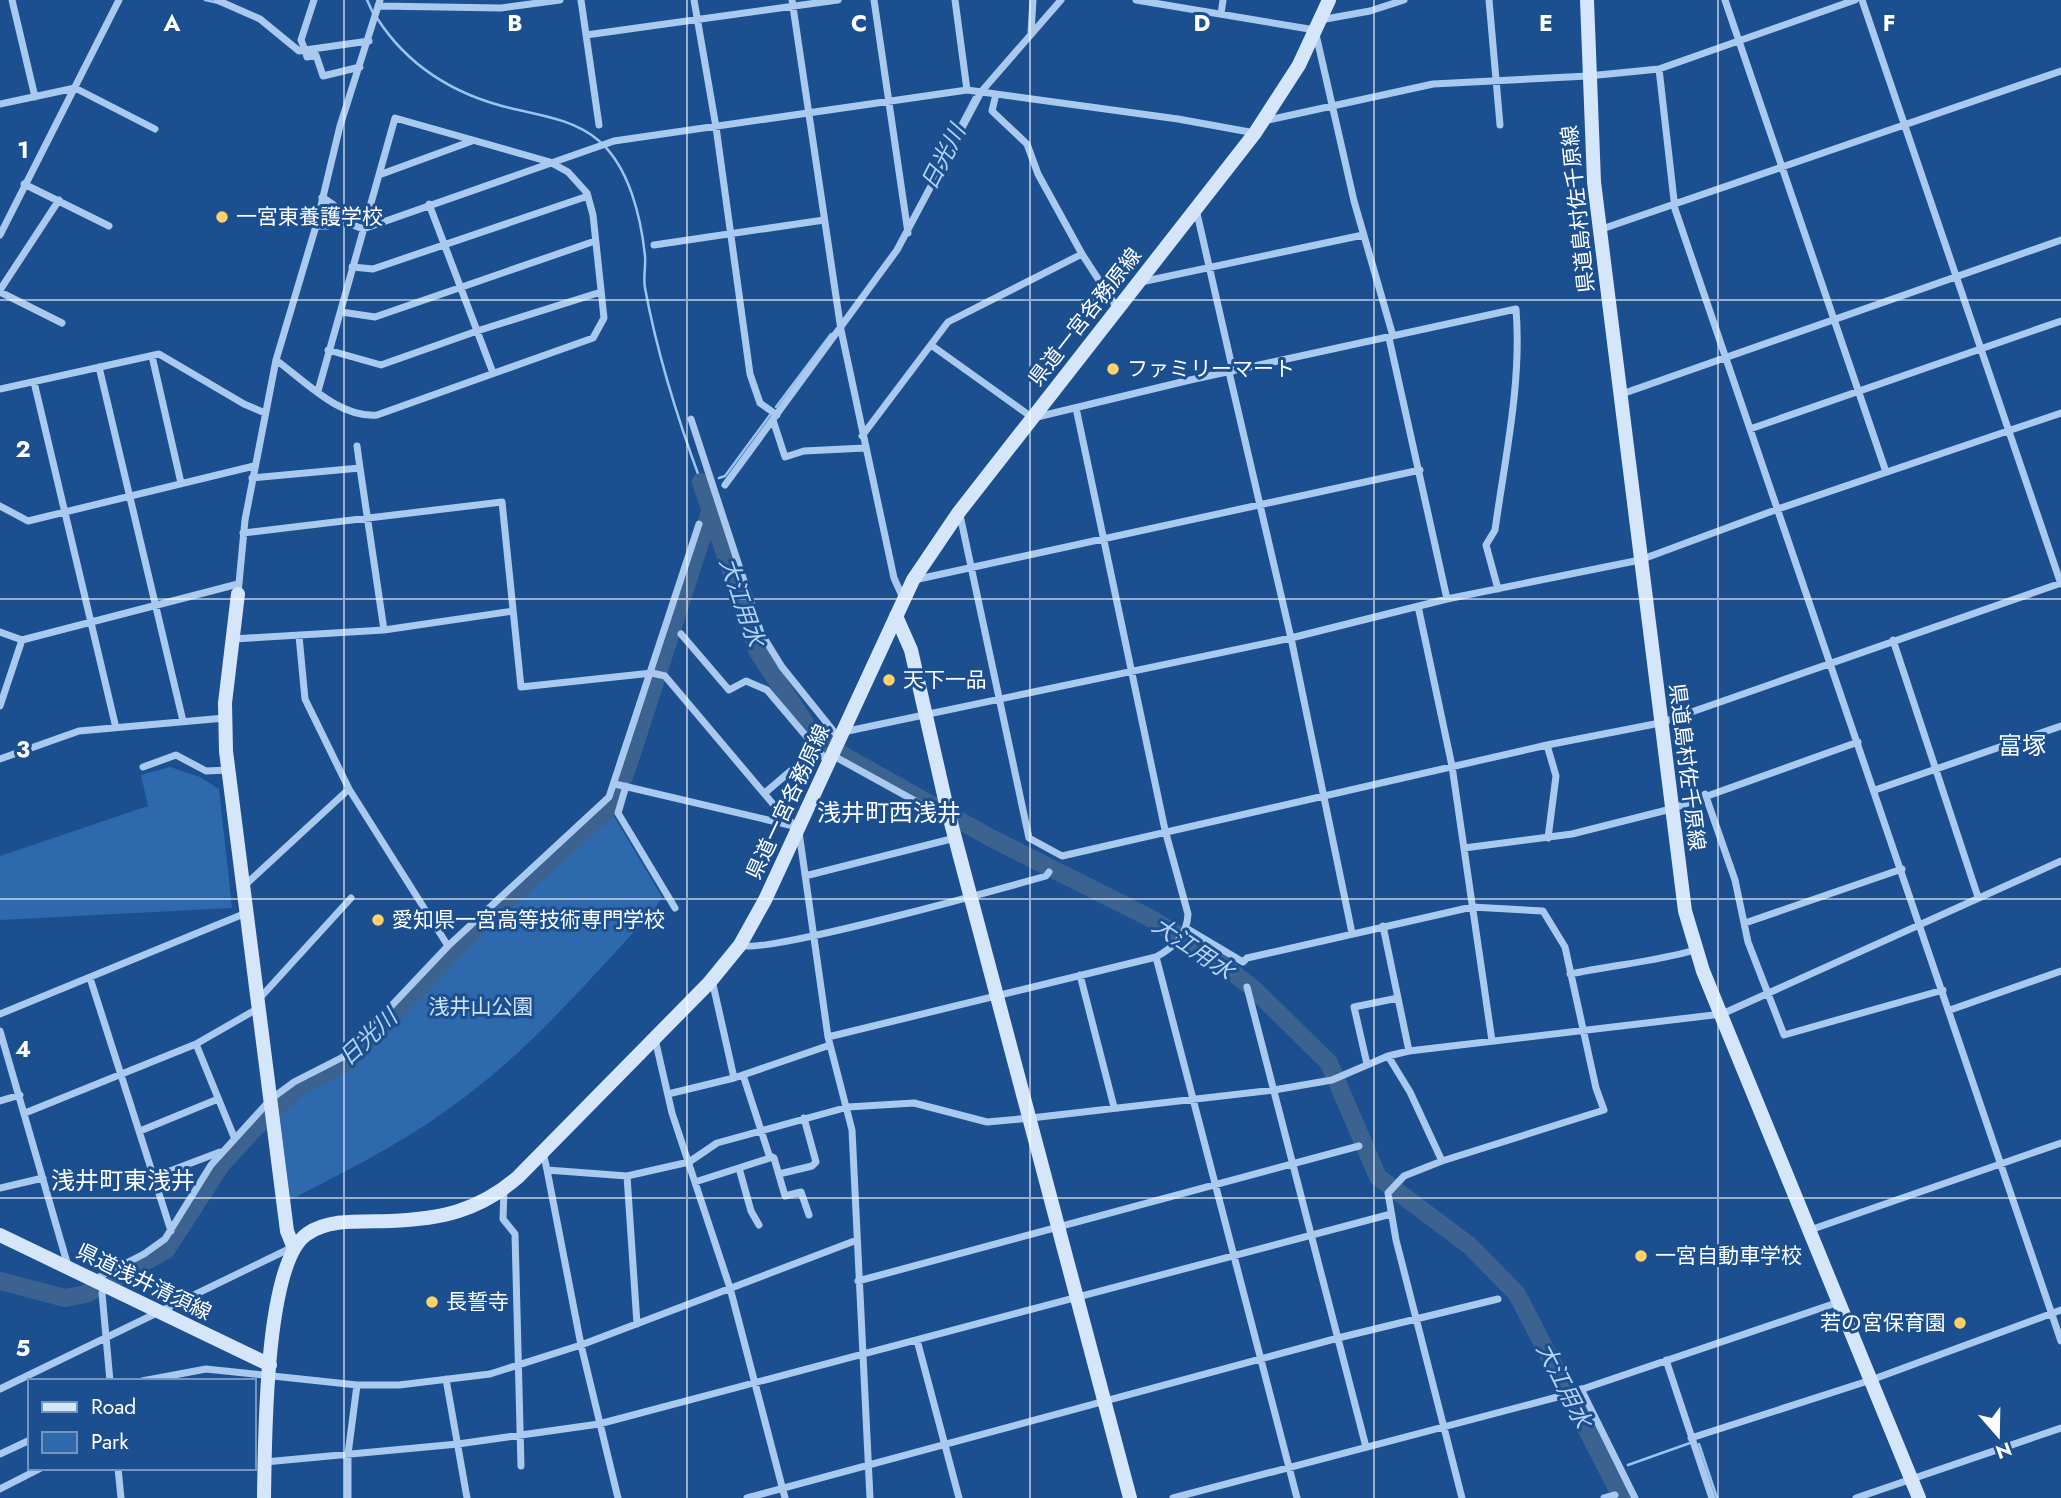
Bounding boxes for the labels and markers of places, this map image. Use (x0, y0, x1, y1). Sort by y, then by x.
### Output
place label: 一宮東養護学校 (236, 202, 383, 232)
marker: 一宮東養護学校 (214, 209, 230, 225)
place label: ファミリーマート (1127, 354, 1295, 384)
marker: ファミリーマート (1105, 361, 1121, 377)
place label: 天下一品 (903, 665, 987, 695)
marker: 天下一品 (881, 672, 897, 688)
place label: 愛知県一宮高等技術専門学校 (392, 905, 665, 935)
marker: 愛知県一宮高等技術専門学校 (370, 912, 386, 928)
place label: 一宮自動車学校 (1655, 1241, 1802, 1271)
marker: 一宮自動車学校 (1633, 1248, 1649, 1264)
place label: 長誓寺 (446, 1287, 509, 1317)
marker: 長誓寺 (424, 1294, 440, 1310)
place label: 若の宮保育園 (1820, 1308, 1946, 1338)
marker: 若の宮保育園 (1952, 1315, 1968, 1331)

